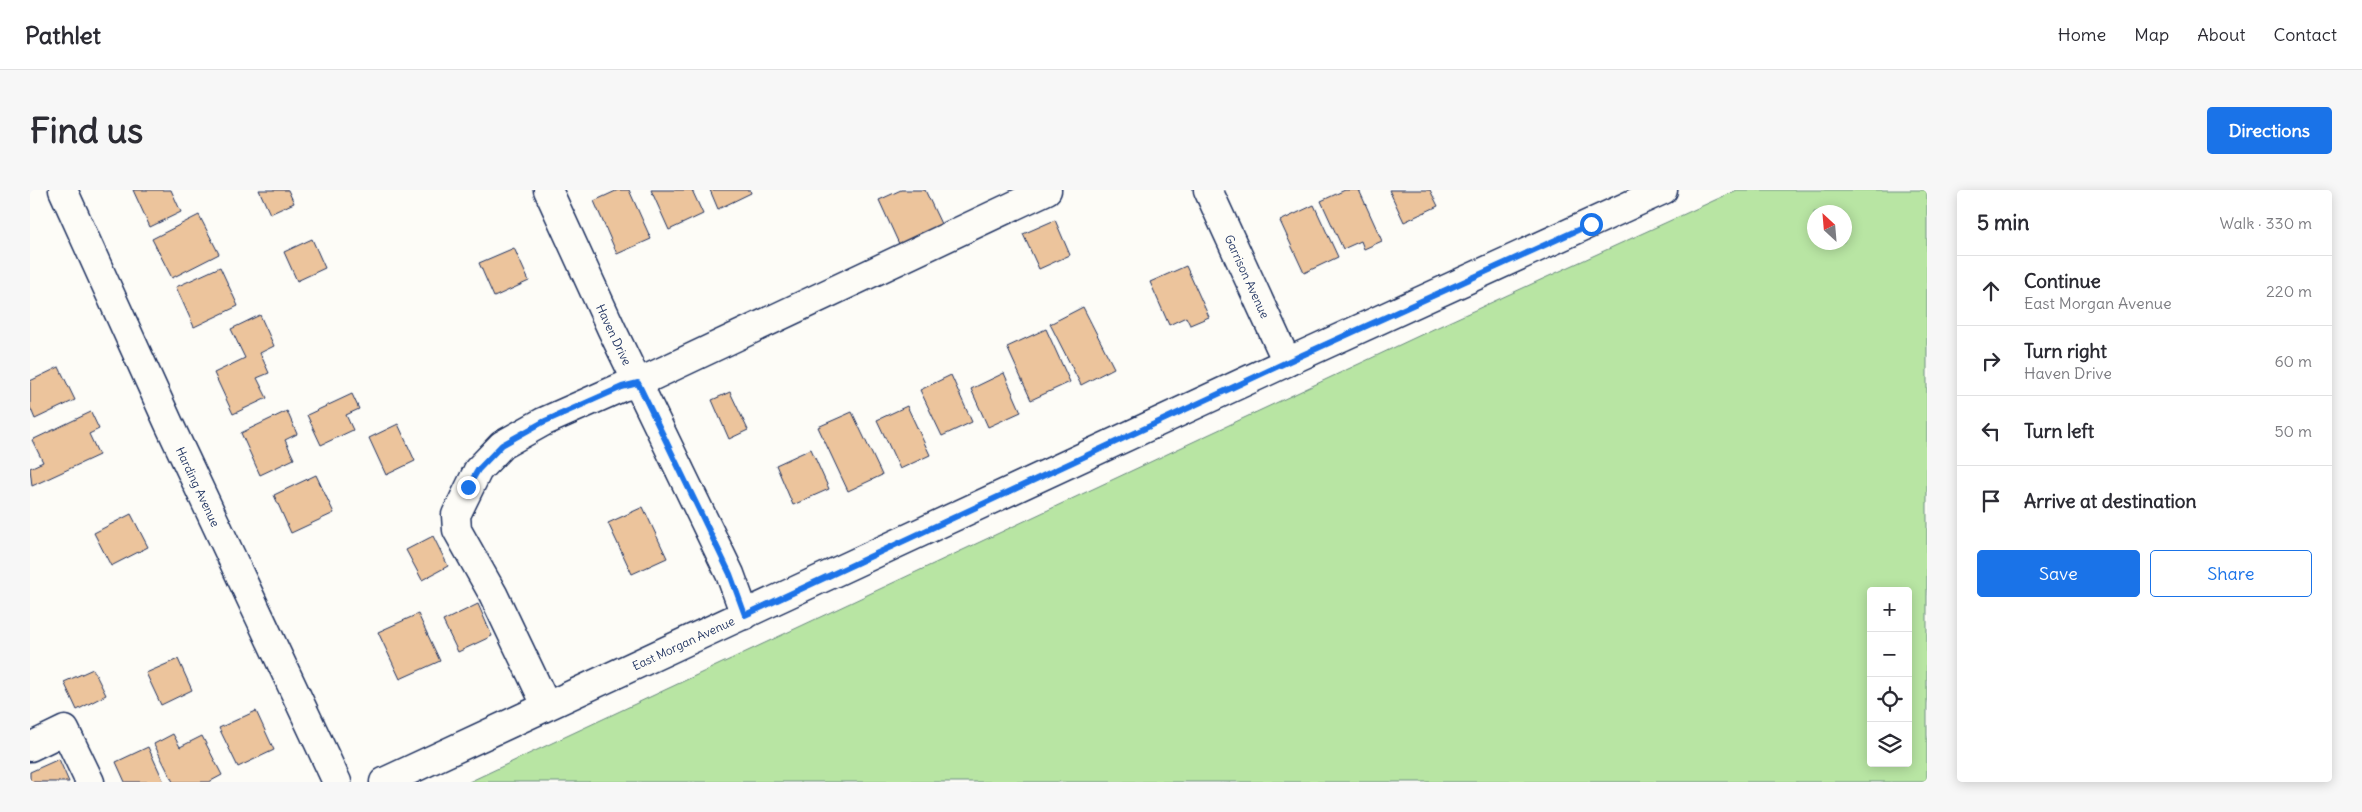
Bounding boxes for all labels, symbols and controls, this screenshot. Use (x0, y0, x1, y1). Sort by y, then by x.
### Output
text: Pathlet (25, 20, 101, 50)
text: Home (2058, 23, 2106, 46)
text: Map (2134, 23, 2169, 46)
text: About (2197, 23, 2245, 46)
text: Contact (2273, 23, 2337, 46)
button: Directions (2207, 107, 2332, 154)
text: Find us (30, 108, 143, 152)
north arrow (1807, 205, 1852, 250)
text: 5 min (1977, 209, 2029, 236)
route start (1580, 213, 1603, 236)
text: Walk · 330 m (2219, 213, 2312, 233)
street label: Garrison Avenue (1222, 232, 1273, 321)
text: Continue (2024, 269, 2101, 293)
icon: ahead (1977, 277, 2005, 305)
text: 220 m (2266, 281, 2312, 301)
text: East Morgan Avenue (2024, 293, 2172, 313)
street label: Haven Drive (594, 301, 635, 368)
text: Turn right (2024, 339, 2107, 363)
icon: right (1977, 347, 2005, 375)
text: 60 m (2274, 351, 2312, 371)
text: Haven Drive (2024, 363, 2112, 383)
icon: left (1977, 417, 2005, 445)
text: Turn left (2024, 419, 2094, 443)
text: 50 m (2274, 421, 2312, 441)
street label: Harding Avenue (173, 444, 224, 529)
route end (457, 476, 480, 499)
icon: arrive (1977, 487, 2005, 515)
text: Arrive at destination (2024, 489, 2197, 513)
button: Save (1977, 550, 2140, 597)
button: Share (2150, 550, 2312, 597)
map controls (1867, 587, 1912, 767)
button: + (1867, 587, 1912, 632)
street label: East Morgan Avenue (630, 613, 737, 673)
button: − (1867, 632, 1912, 677)
button: locate (1867, 677, 1912, 722)
button: layers (1867, 722, 1912, 767)

